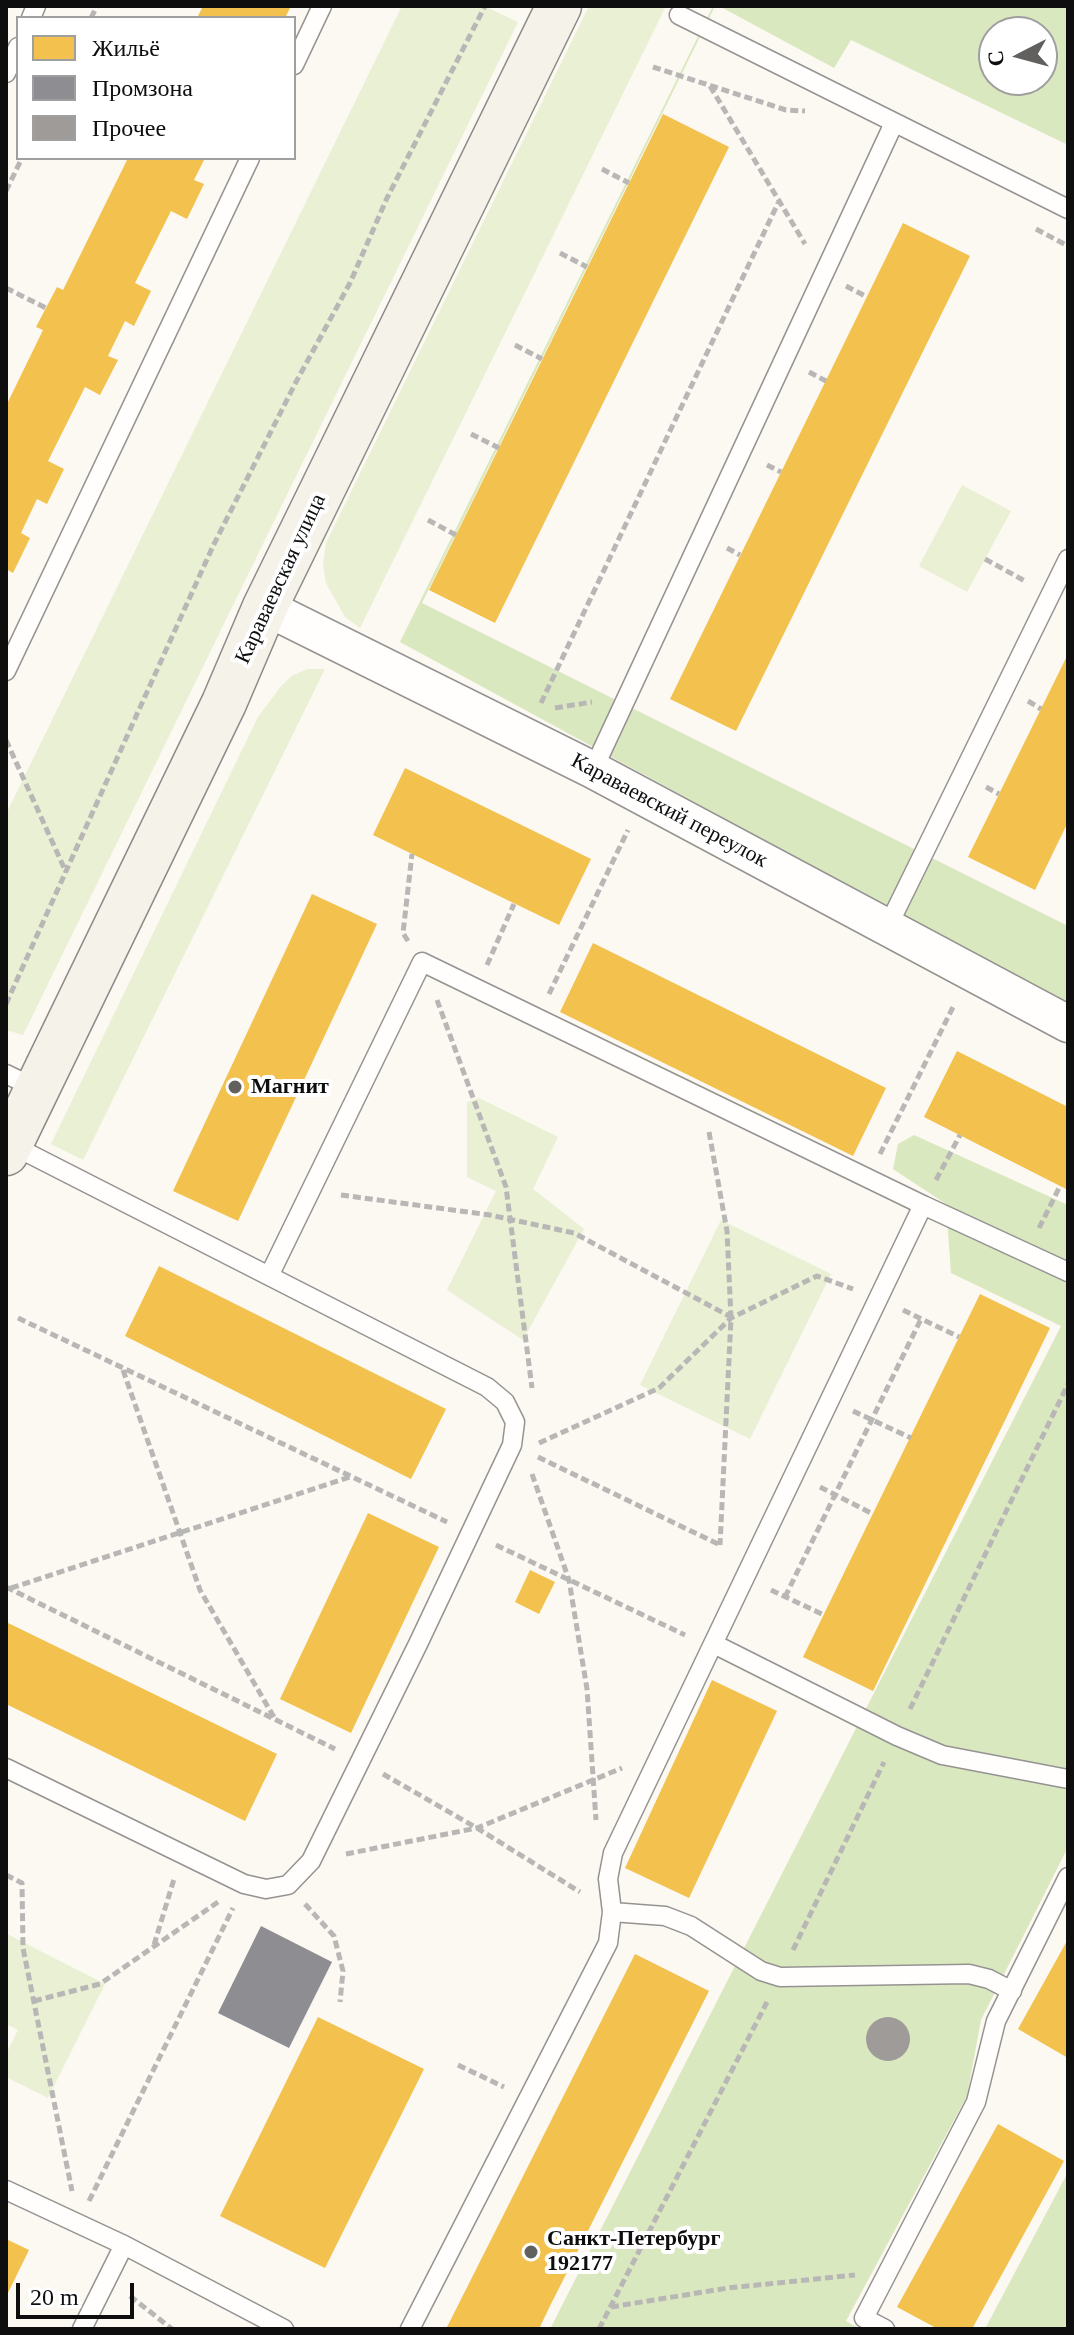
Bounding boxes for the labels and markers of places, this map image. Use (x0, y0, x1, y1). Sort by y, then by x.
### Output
place label: Магнит (251, 1074, 329, 1100)
marker: Магнит (226, 1078, 244, 1096)
place label: Санкт-Петербург 192177 (547, 2226, 720, 2278)
marker: Санкт-Петербург 192177 (522, 2243, 540, 2261)

